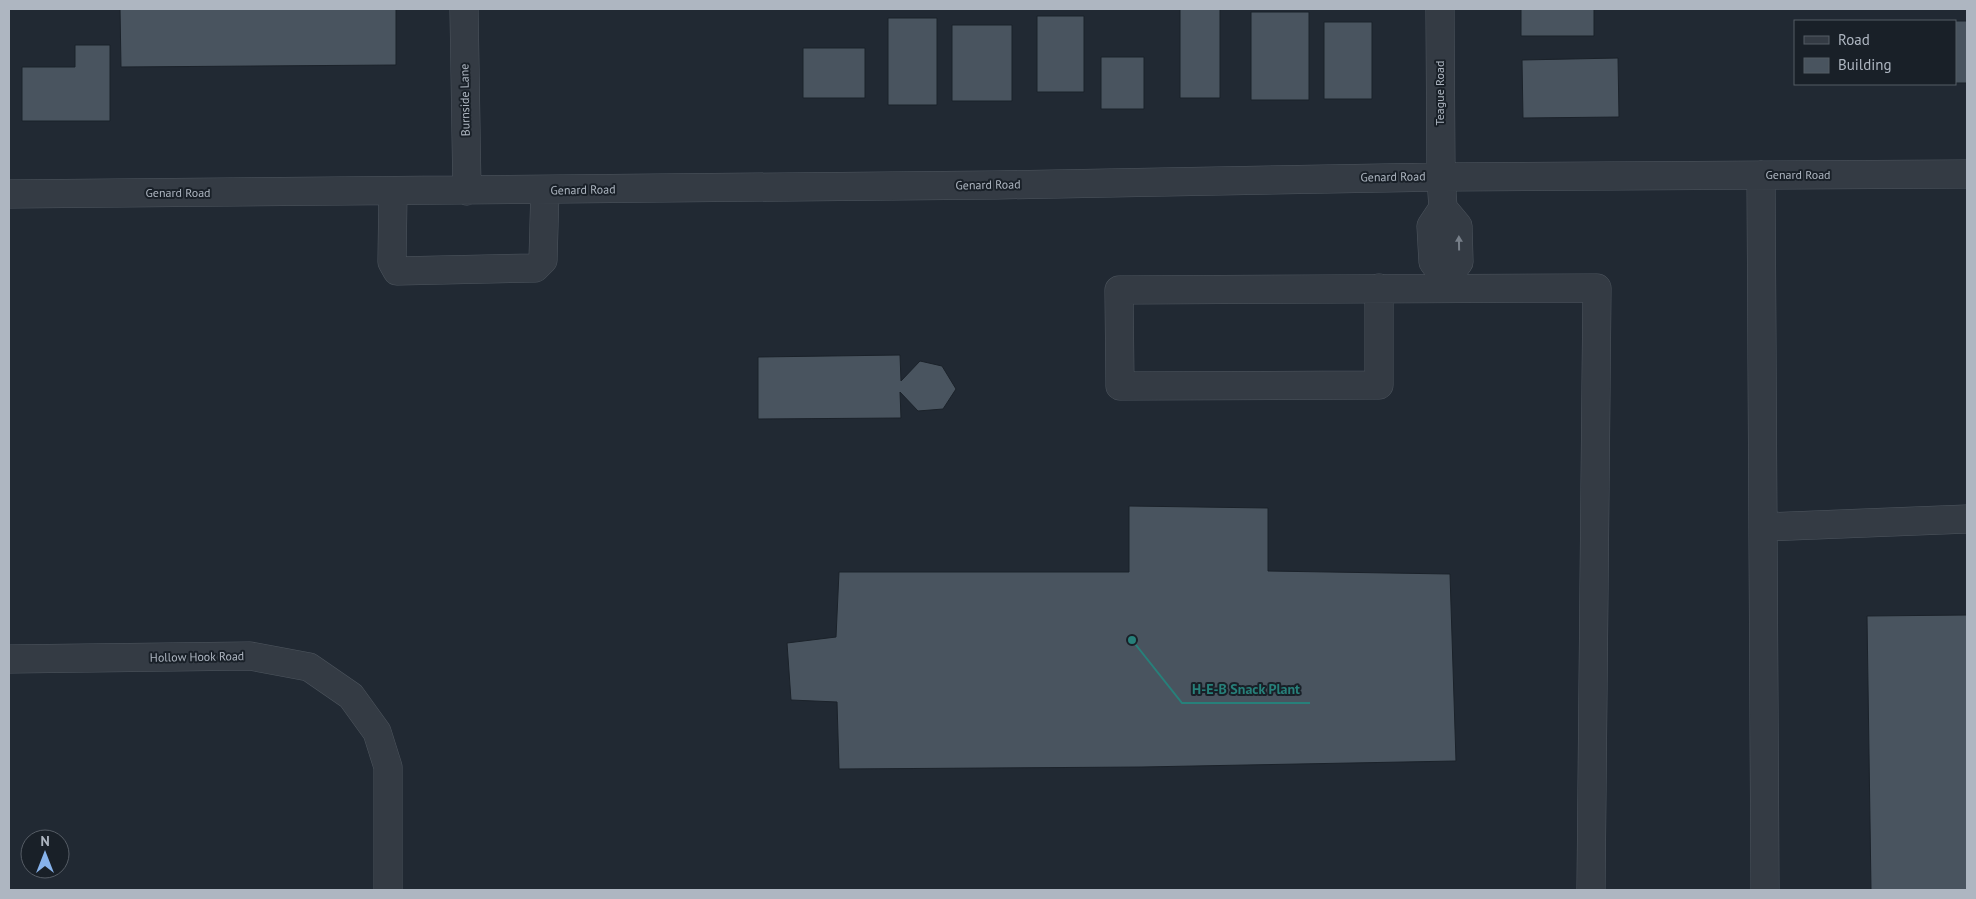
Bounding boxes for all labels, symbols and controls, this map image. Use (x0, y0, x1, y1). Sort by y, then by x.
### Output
legend (1794, 20, 1956, 85)
text: Road (1838, 30, 1870, 49)
text: Building (1838, 55, 1892, 74)
street label: Teague Road (1432, 61, 1447, 125)
street label: Burnside Lane (456, 64, 473, 137)
street label: Genard Road (1765, 167, 1831, 182)
street label: Genard Road (1360, 168, 1426, 185)
street label: Genard Road (955, 176, 1021, 193)
street label: Genard Road (550, 181, 616, 198)
street label: Genard Road (145, 185, 211, 200)
one-way arrow (1455, 235, 1463, 251)
street label: Hollow Hook Road (150, 648, 244, 665)
callout: H-E-B Snack Plant (1182, 674, 1310, 703)
text: H-E-B Snack Plant (1192, 680, 1300, 698)
north arrow (20, 829, 70, 879)
text: N (40, 832, 50, 850)

